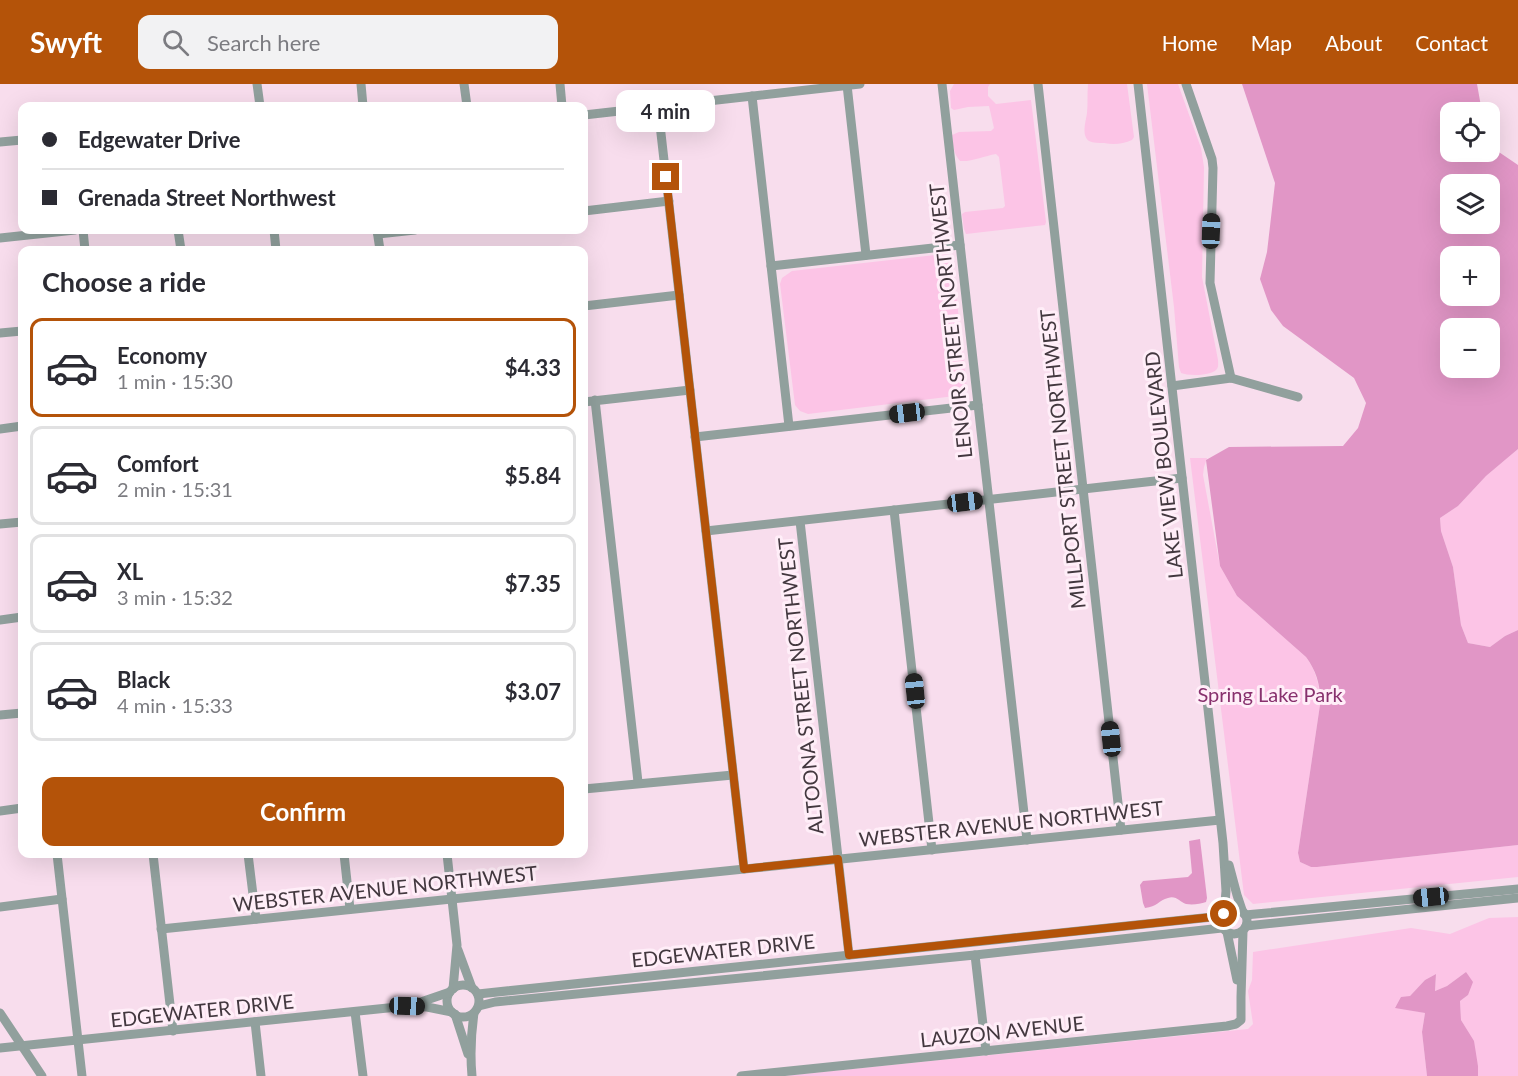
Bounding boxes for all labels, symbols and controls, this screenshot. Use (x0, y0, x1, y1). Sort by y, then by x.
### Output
search box (138, 15, 558, 69)
text: Swyft (30, 25, 102, 59)
icon: search (159, 26, 192, 59)
text: Search here (207, 29, 320, 56)
text: Home (1162, 30, 1218, 55)
text: Map (1251, 30, 1292, 55)
text: About (1325, 30, 1382, 55)
text: Contact (1415, 30, 1488, 55)
callout: 4 min (616, 90, 716, 132)
text: 4 min (641, 99, 690, 123)
map controls (1440, 102, 1500, 378)
button: locate (1440, 102, 1500, 162)
text: Edgewater Drive (78, 126, 241, 153)
route end (652, 163, 679, 190)
button: layers (1440, 174, 1500, 234)
street label: LENOIR STREET NORTHWEST (924, 182, 976, 460)
text: Grenada Street Northwest (78, 184, 336, 211)
car (1201, 213, 1221, 249)
button: + (1440, 246, 1500, 306)
text: Choose a ride (42, 265, 206, 298)
street label: MILLPORT STREET NORTHWEST (1034, 308, 1090, 610)
button: − (1440, 318, 1500, 378)
icon: car (45, 341, 99, 395)
text: Economy (117, 342, 207, 369)
street label: LAKE VIEW BOULEVARD (1139, 350, 1187, 580)
text: $4.33 (505, 354, 561, 381)
text: 1 min · 15:30 (117, 369, 233, 393)
car (888, 402, 926, 424)
icon: car (45, 449, 99, 503)
text: Comfort (117, 450, 199, 477)
text: $5.84 (505, 462, 561, 489)
text: 2 min · 15:31 (117, 477, 233, 501)
car (946, 491, 984, 513)
street label: ALTOONA STREET NORTHWEST (772, 536, 828, 836)
icon: car (45, 557, 99, 611)
text: XL (117, 558, 143, 585)
text: $7.35 (505, 570, 561, 597)
text: 3 min · 15:32 (117, 585, 233, 609)
icon: car (45, 665, 99, 719)
text: Black (117, 666, 170, 693)
car (904, 672, 926, 710)
text: $3.07 (505, 678, 561, 705)
park label: Spring Lake Park (1197, 682, 1343, 706)
text: 4 min · 15:33 (117, 693, 233, 717)
car (1100, 720, 1122, 758)
button: Confirm (42, 777, 564, 846)
street label: WEBSTER AVENUE NORTHWEST (858, 795, 1165, 851)
street label: WEBSTER AVENUE NORTHWEST (232, 860, 539, 916)
car (1412, 886, 1450, 908)
route start (1210, 900, 1237, 927)
street label: EDGEWATER DRIVE (630, 928, 816, 972)
street label: EDGEWATER DRIVE (109, 988, 295, 1032)
car (389, 996, 425, 1016)
street label: LAUZON AVENUE (919, 1010, 1085, 1052)

